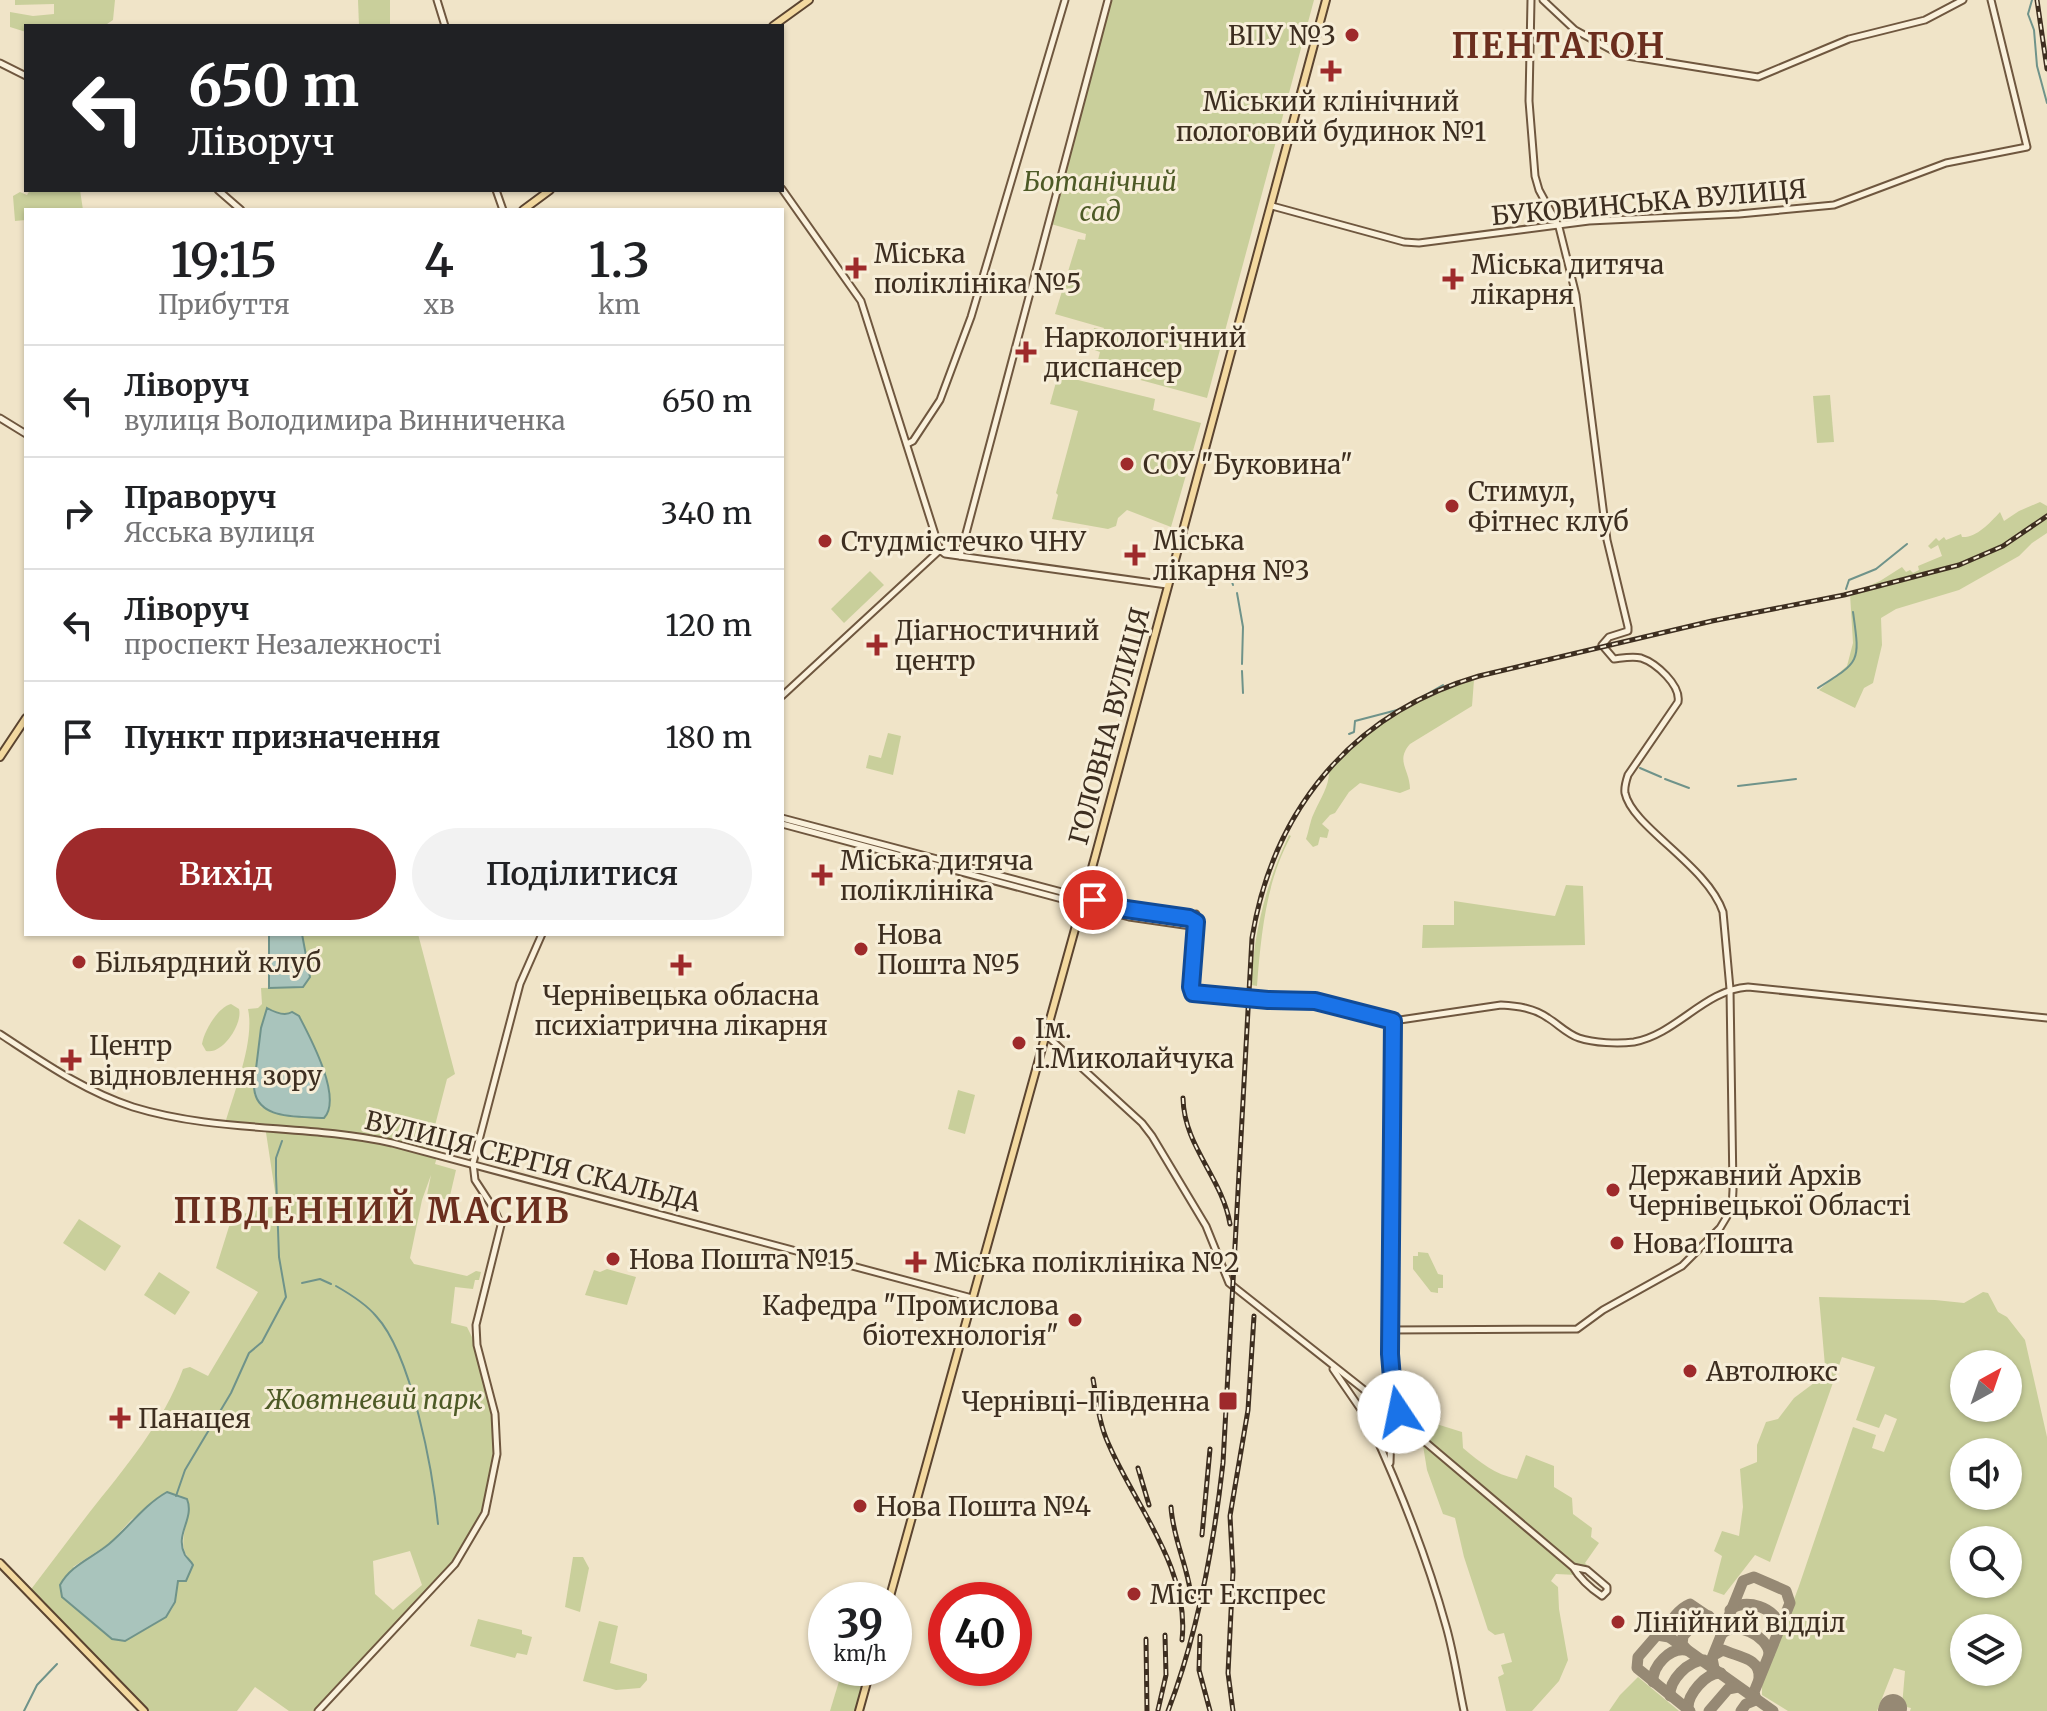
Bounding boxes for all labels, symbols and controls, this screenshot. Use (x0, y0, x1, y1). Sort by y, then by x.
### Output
place label: ВПУ №3 (1228, 19, 1336, 52)
district label: ПЕНТАГОН (1452, 25, 1666, 67)
marker: ВПУ №3 (1343, 26, 1361, 44)
text: 650 m (188, 51, 359, 121)
icon: left (56, 56, 160, 160)
marker: Міський клінічний пологовий будинок №1 (1320, 60, 1342, 82)
place label: Міський клінічний пологовий будинок №1 (1176, 85, 1487, 148)
text: Ліворуч (188, 120, 335, 165)
park label: Ботанічний сад (1023, 165, 1177, 228)
street label: БУКОВИНСЬКА ВУЛИЦЯ (1490, 172, 1808, 232)
text: 19:15 (170, 230, 277, 290)
text: 4 (424, 230, 454, 290)
text: 1.3 (588, 230, 650, 290)
place label: Міська поліклініка №5 (874, 237, 1081, 300)
place label: Міська дитяча лікарня (1471, 248, 1664, 311)
marker: Міська поліклініка №5 (845, 257, 867, 279)
marker: Міська дитяча лікарня (1442, 268, 1464, 290)
text: Прибуття (158, 288, 290, 321)
text: хв (424, 288, 454, 321)
text: km (598, 288, 640, 321)
place label: Наркологічний диспансер (1043, 321, 1246, 384)
marker: Наркологічний диспансер (1015, 341, 1037, 363)
text: Ліворуч (124, 366, 250, 404)
icon: left (56, 379, 100, 423)
text: 650 m (662, 382, 752, 420)
text: вулиця Володимира Винниченка (124, 404, 565, 437)
place label: СОУ "Буковина" (1143, 448, 1353, 481)
marker: СОУ "Буковина" (1118, 455, 1136, 473)
place label: Стимул, Фітнес клуб (1468, 475, 1629, 538)
text: Праворуч (124, 478, 277, 516)
icon: right (56, 491, 100, 535)
text: 340 m (661, 494, 752, 532)
marker: Стимул, Фітнес клуб (1443, 497, 1461, 515)
text: Ясська вулиця (124, 516, 315, 549)
place label: Міська лікарня №3 (1153, 524, 1310, 587)
place label: Студмістечко ЧНУ (841, 525, 1087, 558)
marker: Студмістечко ЧНУ (816, 532, 834, 550)
marker: Міська лікарня №3 (1124, 544, 1146, 566)
text: Ліворуч (124, 590, 250, 628)
icon: left (56, 603, 100, 647)
street label: ГОЛОВНА ВУЛИЦЯ (1061, 604, 1157, 848)
text: 120 m (665, 606, 752, 644)
place label: Діагностичний центр (895, 614, 1099, 677)
text: проспект Незалежності (124, 628, 441, 661)
marker: Діагностичний центр (866, 634, 888, 656)
icon: arrive (56, 715, 100, 759)
text: Пункт призначення (124, 718, 441, 756)
text: 180 m (665, 718, 752, 756)
button: Вихід (56, 828, 396, 920)
button: Поділитися (412, 828, 752, 920)
place label: Міська дитяча поліклініка (840, 844, 1033, 907)
marker: Міська дитяча поліклініка (811, 864, 833, 886)
pin (1059, 866, 1127, 934)
icon: arrive (1071, 878, 1115, 922)
place label: Нова Пошта №5 (877, 918, 1020, 981)
marker: Нова Пошта №5 (852, 940, 870, 958)
place label: Більярдний клуб (95, 946, 321, 979)
marker: Більярдний клуб (70, 953, 88, 971)
marker: Чернівецька обласна психіатрична лікарня (670, 954, 692, 976)
place label: Чернівецька обласна психіатрична лікарня (534, 979, 828, 1042)
place label: Ім. І.Миколайчука (1035, 1012, 1234, 1075)
place label: Центр відновлення зору (89, 1029, 323, 1092)
marker: Ім. І.Миколайчука (1010, 1034, 1028, 1052)
marker: Центр відновлення зору (60, 1049, 82, 1071)
street label: ВУЛИЦЯ СЕРГІЯ СКАЛЬДА (362, 1103, 705, 1219)
place label: Державний Архів Чернівецької Області (1629, 1159, 1911, 1222)
marker: Державний Архів Чернівецької Області (1604, 1181, 1622, 1199)
district label: ПІВДЕННИЙ МАСИВ (173, 1188, 571, 1232)
place label: Нова Пошта (1633, 1227, 1794, 1260)
marker: Нова Пошта (1608, 1234, 1626, 1252)
place label: Нова Пошта №15 (629, 1243, 855, 1276)
place label: Міська поліклініка №2 (934, 1246, 1240, 1279)
marker: Нова Пошта №15 (604, 1250, 622, 1268)
marker: Міська поліклініка №2 (905, 1251, 927, 1273)
place label: Кафедра "Промислова біотехнологія" (762, 1289, 1059, 1352)
marker: Кафедра "Промислова біотехнологія" (1066, 1311, 1084, 1329)
north arrow (1950, 1350, 2022, 1422)
map controls (1950, 1350, 2022, 1686)
place label: Автолюкс (1705, 1355, 1838, 1388)
marker: Автолюкс (1681, 1362, 1699, 1380)
position arrow (1357, 1370, 1441, 1454)
park label: Жовтневий парк (265, 1383, 483, 1416)
place label: Чернівці-Південна (962, 1385, 1210, 1418)
marker: Чернівці-Південна (1217, 1390, 1239, 1412)
place label: Панацея (138, 1402, 251, 1435)
marker: Панацея (109, 1407, 131, 1429)
button: sound (1950, 1438, 2022, 1510)
place label: Нова Пошта №4 (876, 1490, 1091, 1523)
marker: Нова Пошта №4 (851, 1497, 869, 1515)
button: search (1950, 1526, 2022, 1598)
place label: Міст Експрес (1150, 1578, 1326, 1611)
speed limit sign: 40 (928, 1582, 1032, 1686)
marker: Міст Експрес (1125, 1585, 1143, 1603)
text: 39 (837, 1599, 883, 1649)
place label: Лінійний відділ (1634, 1606, 1846, 1639)
marker: Лінійний відділ (1609, 1613, 1627, 1631)
button: layers (1950, 1614, 2022, 1686)
text: km/h (834, 1641, 886, 1666)

